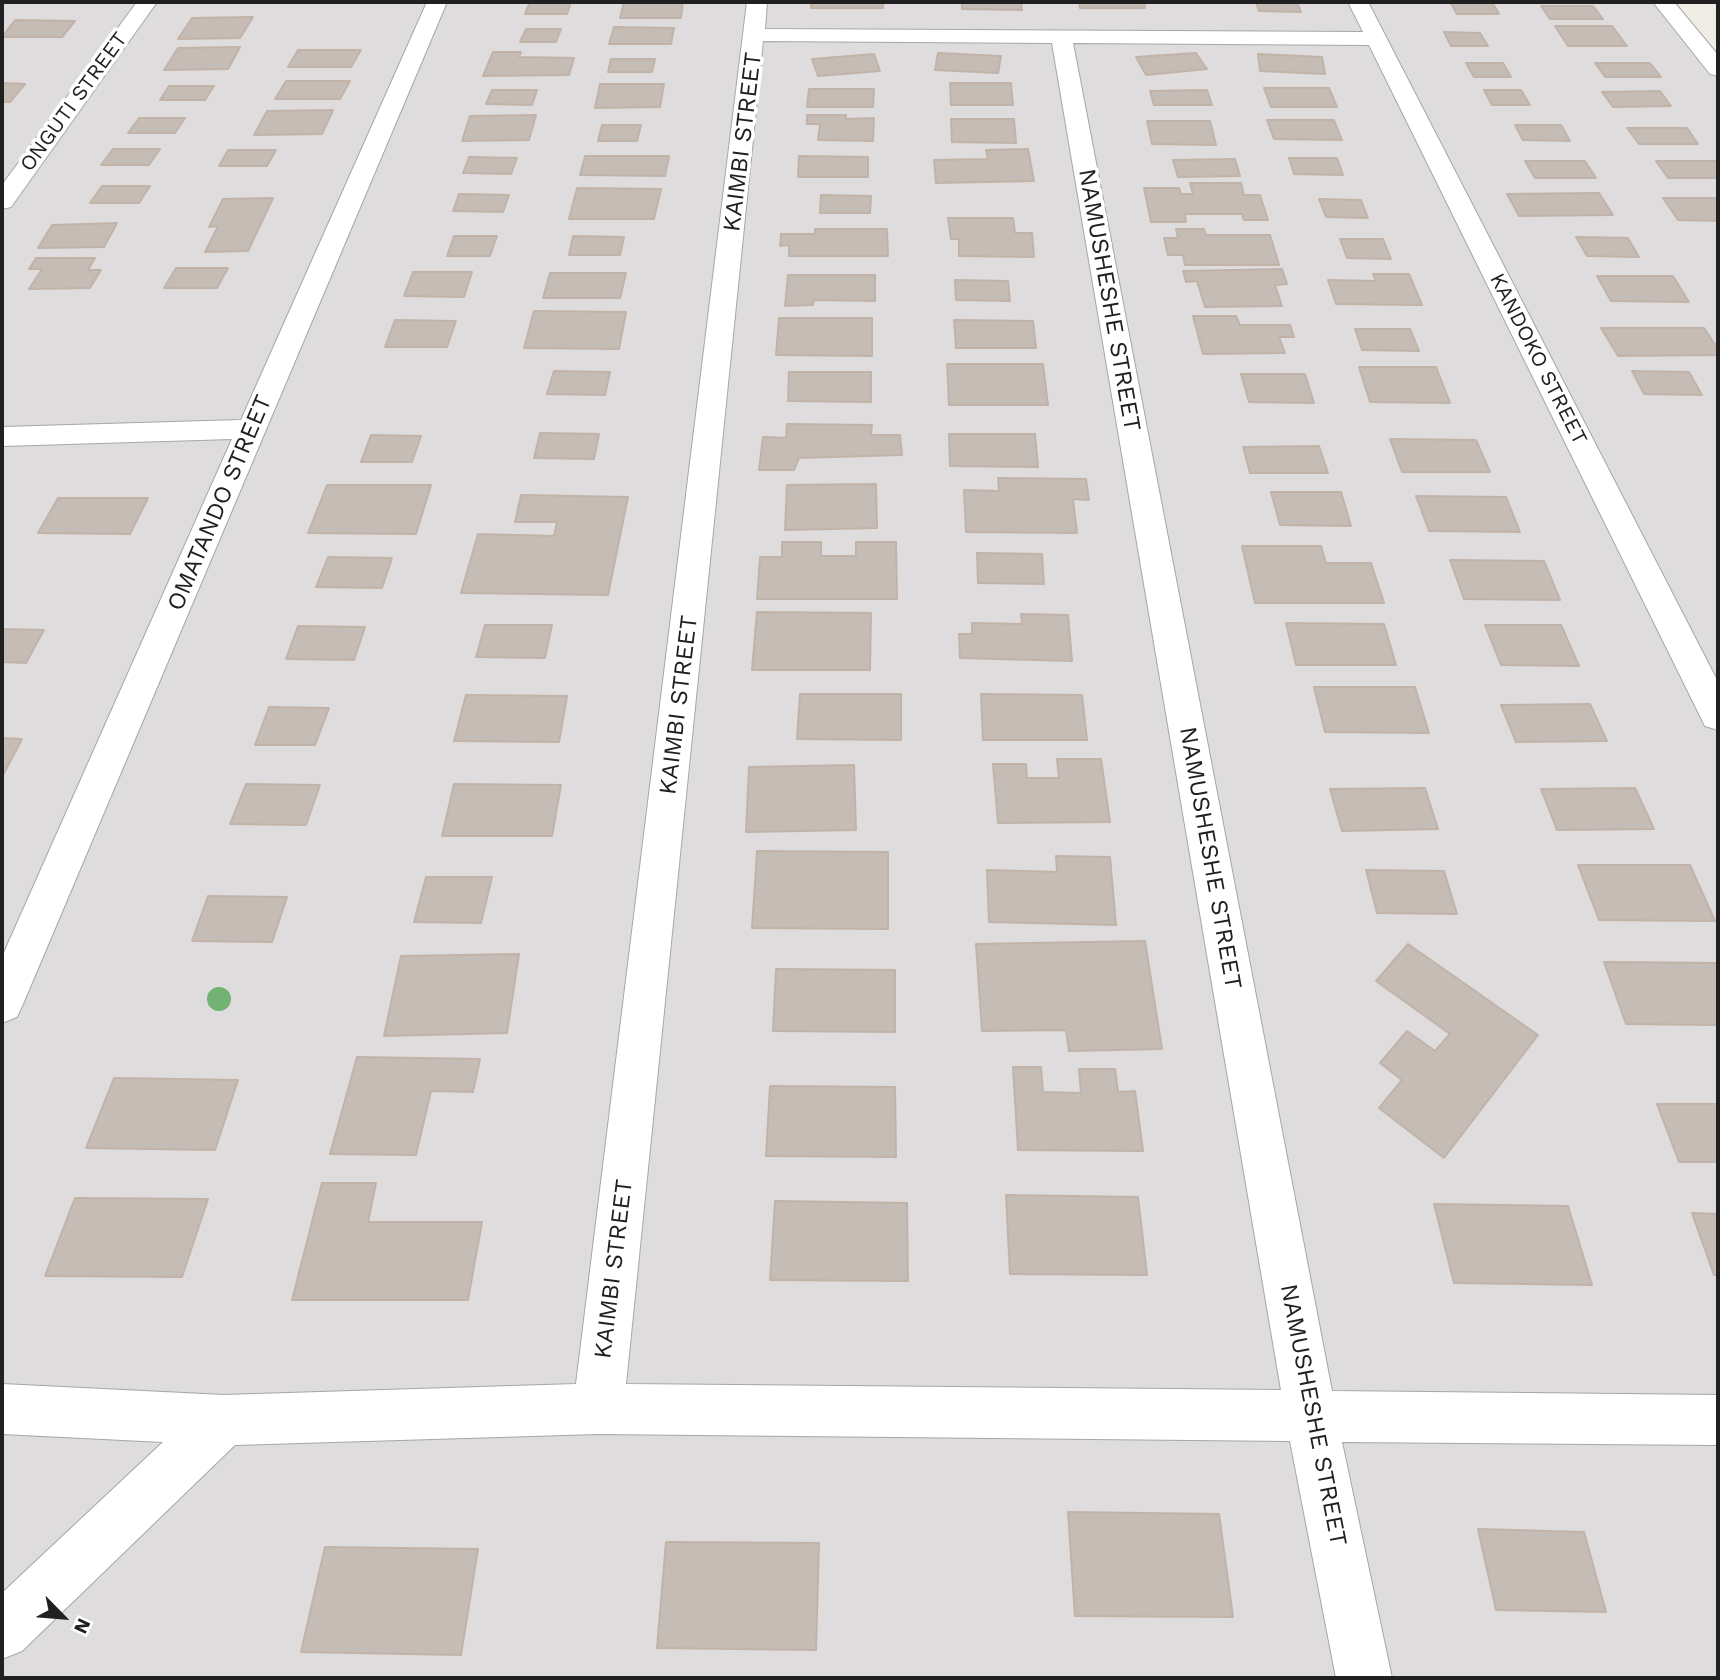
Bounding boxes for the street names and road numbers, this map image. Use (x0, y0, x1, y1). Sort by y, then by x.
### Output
street label: ONGUTI STREET (15, 27, 133, 177)
street label: KAIMBI STREET (718, 51, 768, 233)
street label: NAMUSHESHE STREET (1072, 167, 1146, 433)
street label: KANDOKO STREET (1484, 269, 1592, 449)
street label: OMATANDO STREET (161, 391, 279, 615)
street label: KAIMBI STREET (654, 614, 704, 796)
street label: NAMUSHESHE STREET (1173, 725, 1247, 991)
street label: KAIMBI STREET (589, 1178, 639, 1360)
street label: NAMUSHESHE STREET (1273, 1282, 1353, 1548)

